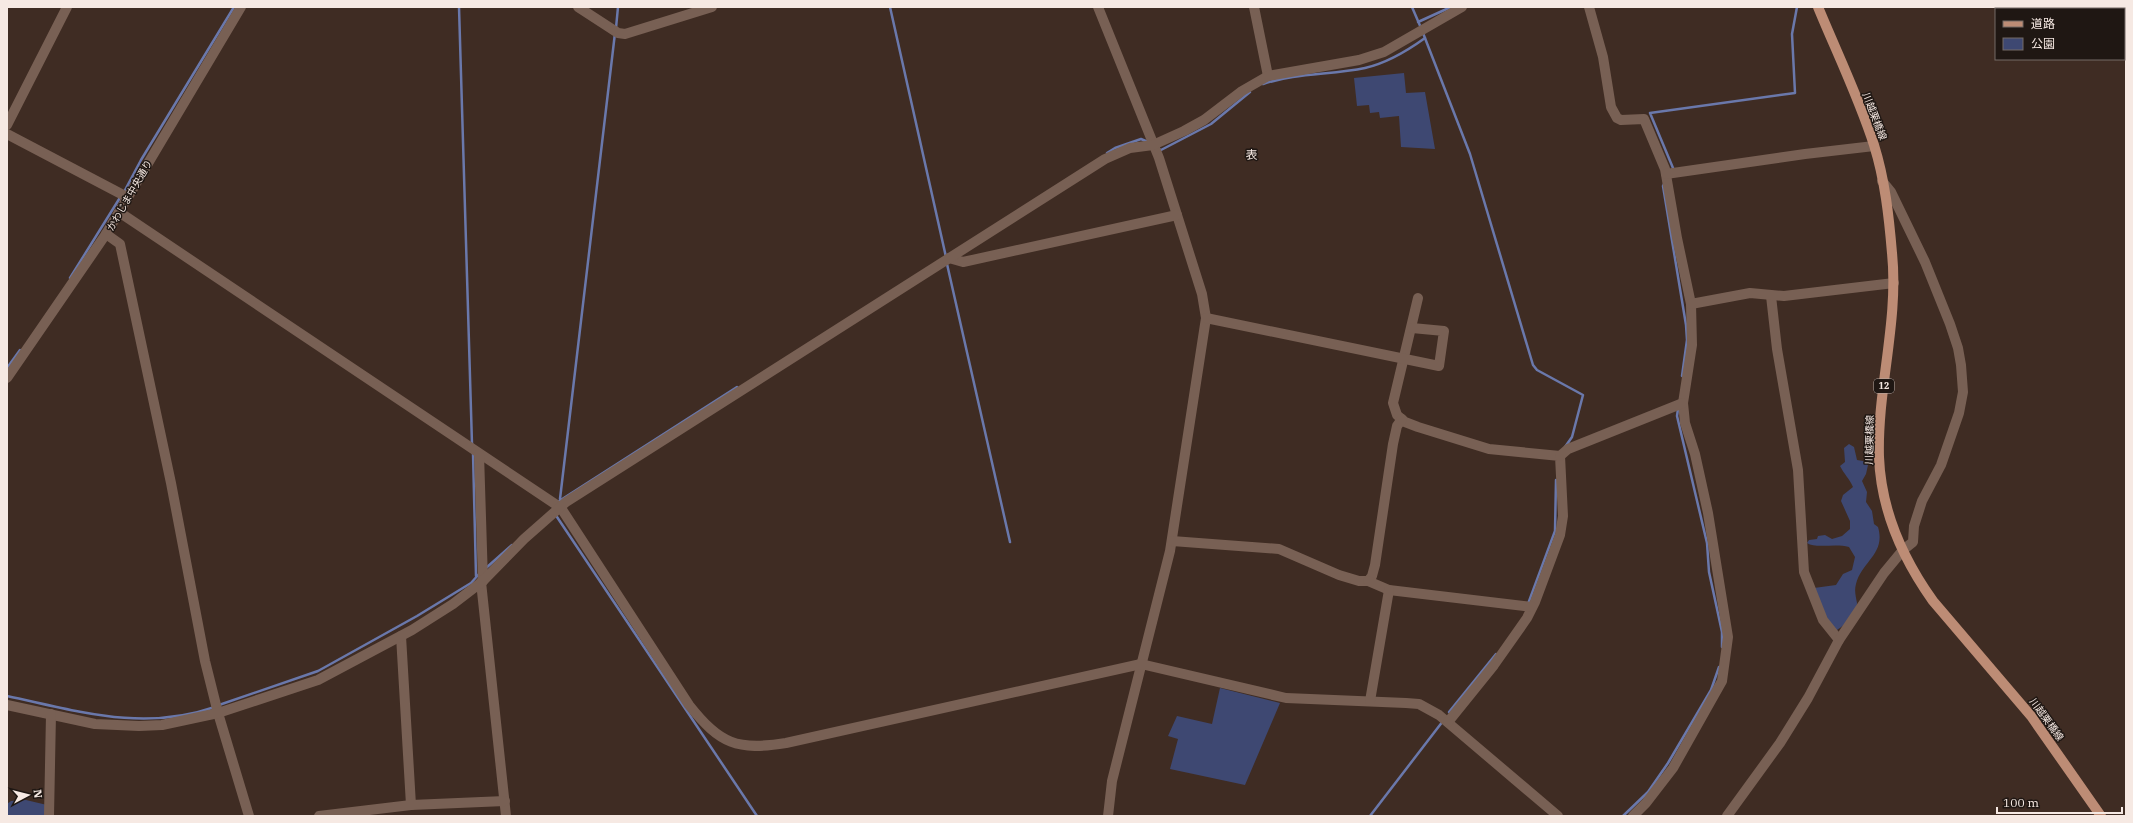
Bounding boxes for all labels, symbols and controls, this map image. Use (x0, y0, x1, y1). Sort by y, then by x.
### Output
legend (1995, 8, 2125, 60)
text: 道路 (2031, 16, 2055, 31)
text: 公園 (2031, 36, 2055, 51)
street label: 川越栗橋線 (1860, 91, 1890, 142)
district label: 表 (1245, 147, 1258, 162)
street label: かわじま中央通り (104, 157, 155, 233)
road number: 12 (1874, 379, 1894, 393)
street label: 川越栗橋線 (1863, 415, 1876, 465)
street label: 川越栗橋線 (2027, 695, 2067, 743)
north arrow (8, 775, 48, 815)
text: N (30, 789, 45, 799)
scale bar (1997, 789, 2122, 815)
text: 100 m (2003, 795, 2039, 810)

